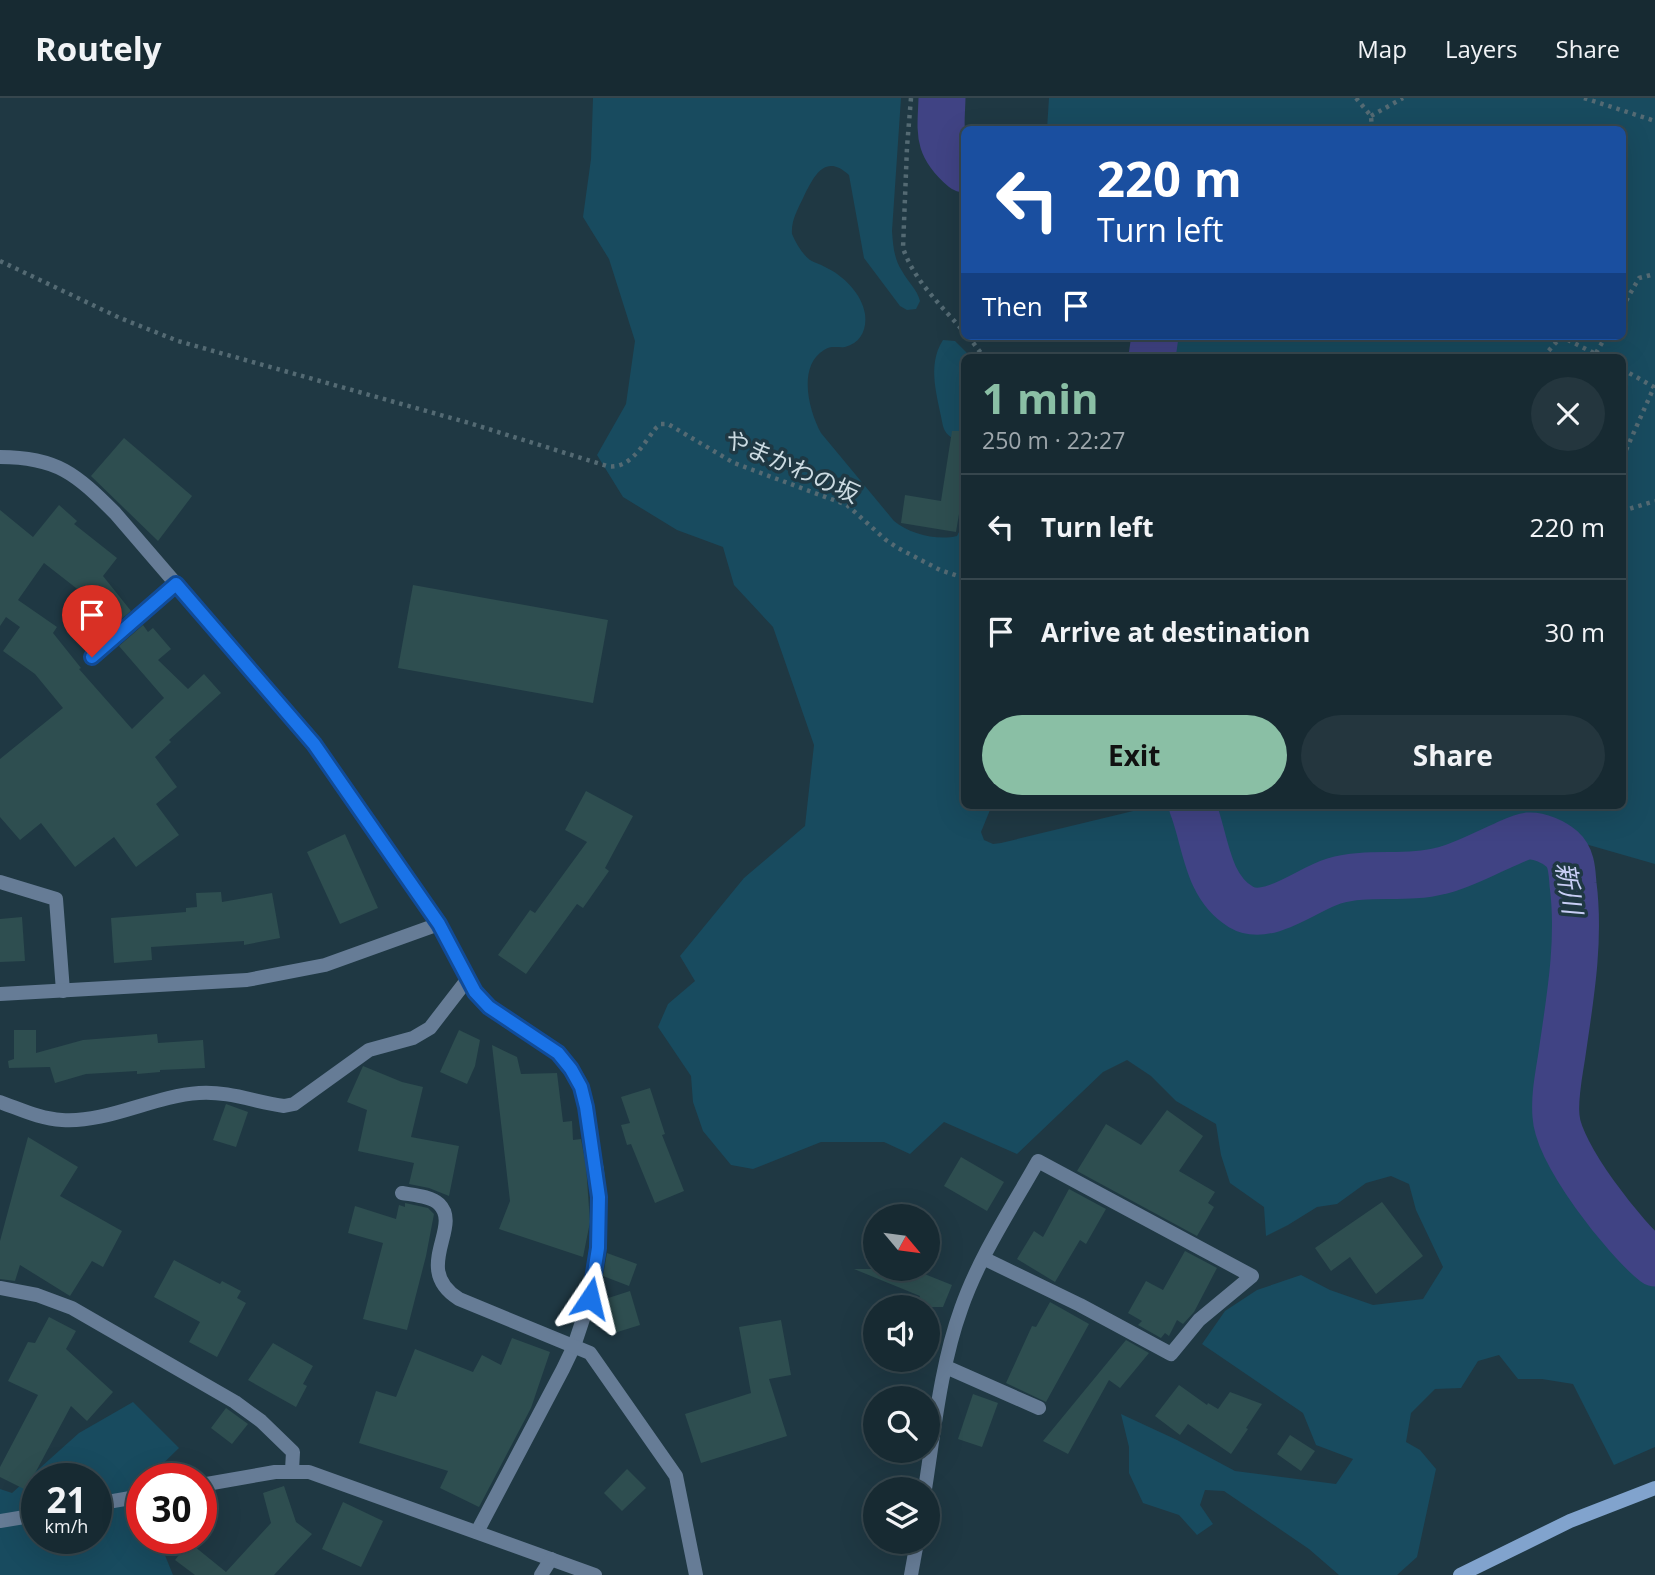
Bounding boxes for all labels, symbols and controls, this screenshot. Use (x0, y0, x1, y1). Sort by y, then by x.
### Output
text: Routely (35, 26, 162, 71)
text: Map (1357, 32, 1407, 65)
text: Layers (1445, 32, 1518, 65)
text: Share (1556, 32, 1620, 65)
text: 220 m (1097, 145, 1242, 211)
icon: left (982, 154, 1073, 245)
text: Turn left (1097, 208, 1223, 251)
icon: arrive (1057, 287, 1095, 325)
text: Then (982, 288, 1043, 324)
text: 1 min (982, 369, 1099, 426)
button: close (1531, 377, 1605, 451)
street label: やまかわの坂 (720, 421, 865, 510)
text: 250 m · 22:27 (982, 424, 1125, 456)
icon: left (982, 508, 1020, 546)
text: Turn left (1041, 509, 1153, 545)
text: 220 m (1530, 509, 1605, 545)
pin (62, 585, 122, 657)
icon: arrive (73, 596, 111, 634)
icon: arrive (982, 613, 1020, 651)
text: Arrive at destination (1041, 614, 1310, 650)
text: 30 m (1544, 614, 1605, 650)
button: Exit (982, 715, 1287, 795)
button: Share (1301, 715, 1605, 795)
water label: 新川 (1548, 859, 1592, 919)
north arrow (863, 1204, 940, 1281)
map controls (863, 1204, 940, 1554)
position arrow (553, 1261, 627, 1335)
button: sound (863, 1295, 940, 1372)
button: search (863, 1386, 940, 1463)
speed limit sign: 30 (126, 1463, 217, 1554)
text: 21 (46, 1476, 87, 1523)
button: layers (863, 1477, 940, 1554)
text: km/h (45, 1514, 88, 1538)

